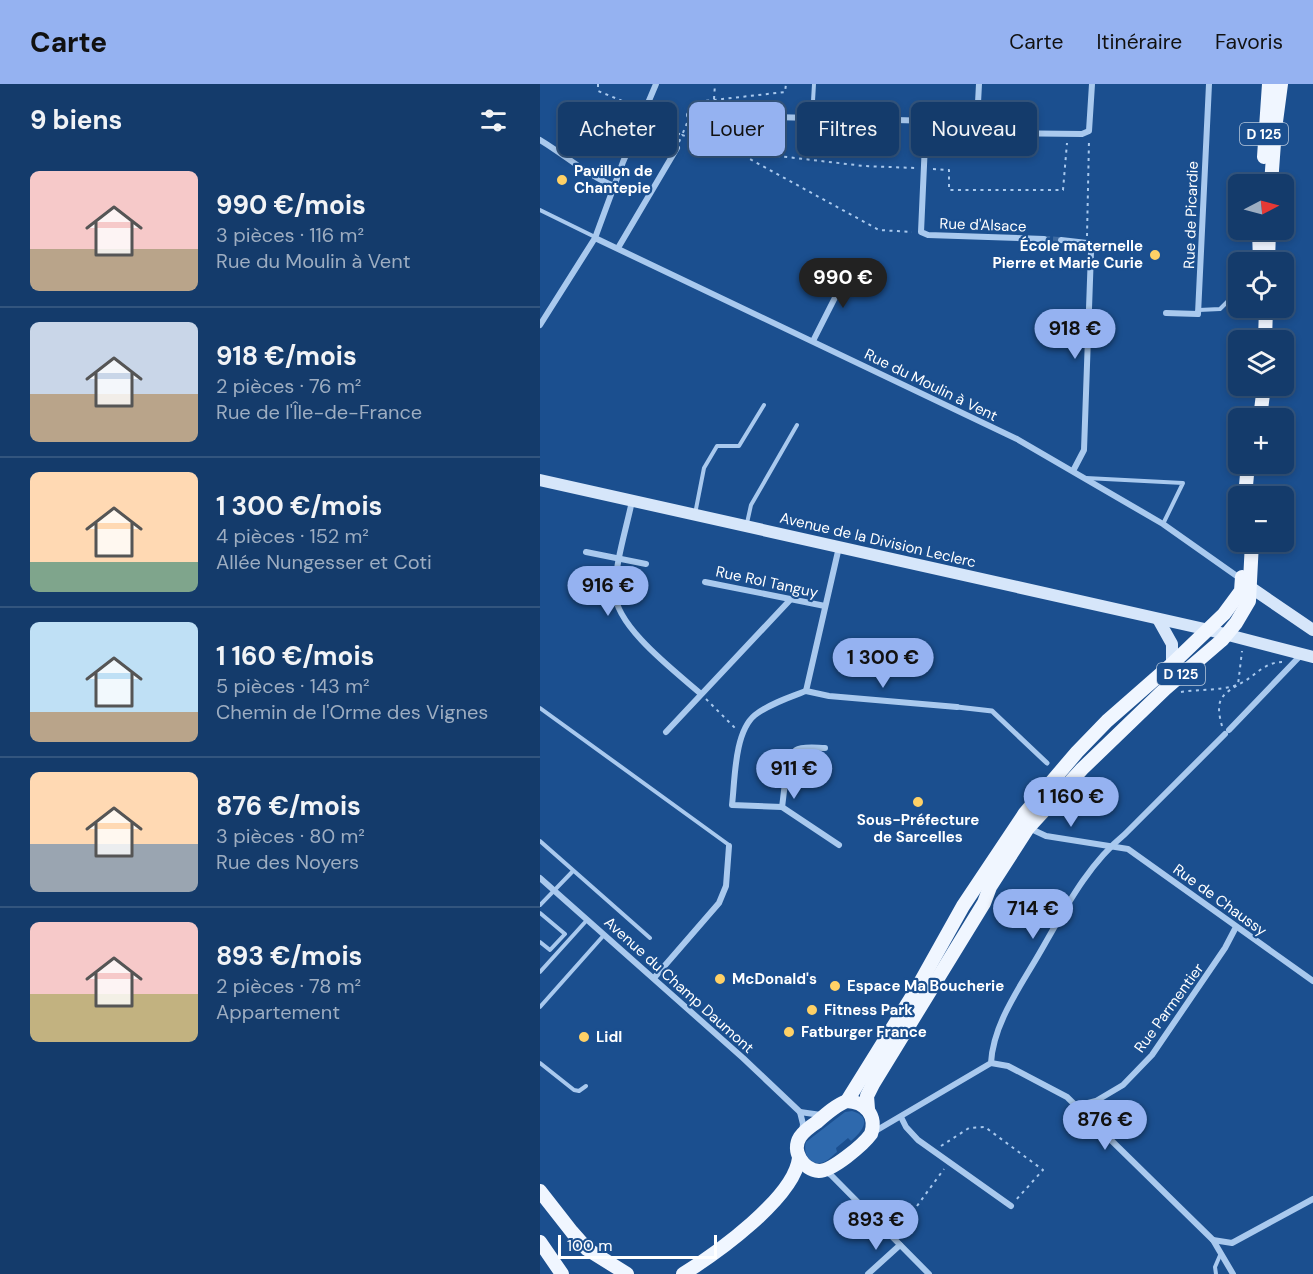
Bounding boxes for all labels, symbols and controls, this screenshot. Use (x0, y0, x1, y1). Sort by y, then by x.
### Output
text: Carte (30, 24, 107, 61)
text: Carte (1009, 28, 1063, 56)
text: Itinéraire (1096, 28, 1182, 56)
text: Favoris (1215, 28, 1283, 56)
chip: Acheter (558, 102, 677, 156)
chip: Louer (689, 102, 785, 156)
chip: Filtres (797, 102, 899, 156)
chip: Nouveau (911, 102, 1037, 156)
text: 9 biens (30, 103, 122, 137)
icon: filters (477, 104, 510, 137)
road number: D 125 (1240, 123, 1288, 145)
place label: Pavillon de Chantepie (574, 161, 653, 198)
street label: Rue de Picardie (1179, 161, 1203, 269)
marker: Pavillon de Chantepie (555, 173, 569, 187)
north arrow (1228, 174, 1294, 240)
map controls (1228, 174, 1294, 552)
text: 990 €/mois (216, 188, 366, 222)
icon: home (78, 195, 150, 267)
street label: Rue d'Alsace (939, 213, 1027, 237)
text: 3 pièces · 116 m² (216, 222, 364, 248)
place label: École maternelle Pierre et Marie Curie (993, 236, 1143, 273)
text: Rue du Moulin à Vent (216, 248, 411, 274)
marker: École maternelle Pierre et Marie Curie (1148, 248, 1162, 262)
button: locate (1228, 252, 1294, 318)
pin: 990 € (801, 258, 885, 309)
text: 990 € (813, 264, 873, 290)
pin: 918 € (1033, 309, 1117, 360)
text: 918 € (1049, 315, 1102, 341)
button: layers (1228, 330, 1294, 396)
text: 918 €/mois (216, 339, 357, 373)
street label: Rue du Moulin à Vent (861, 344, 1001, 426)
icon: home (78, 346, 150, 418)
text: 2 pièces · 76 m² (216, 373, 361, 399)
text: Rue de l'Île-de-France (216, 399, 422, 425)
button: + (1228, 408, 1294, 474)
button: − (1228, 486, 1294, 552)
text: 1 300 €/mois (216, 489, 382, 523)
icon: home (78, 496, 150, 568)
street label: Avenue de la Division Leclerc (778, 508, 978, 572)
text: 4 pièces · 152 m² (216, 523, 369, 549)
text: Allée Nungesser et Coti (216, 549, 432, 575)
street label: Rue Rol Tanguy (714, 561, 821, 603)
pin: 916 € (566, 566, 650, 617)
text: 916 € (581, 572, 635, 598)
pin: 1 300 € (828, 638, 938, 689)
text: 1 160 €/mois (216, 639, 374, 673)
text: 1 300 € (847, 644, 919, 670)
icon: home (78, 646, 150, 718)
road number: D 125 (1157, 663, 1205, 685)
text: 5 pièces · 143 m² (216, 673, 370, 699)
text: Chemin de l'Orme des Vignes (216, 699, 488, 725)
pin: 911 € (752, 749, 836, 800)
text: 911 € (770, 755, 818, 781)
pin: 1 160 € (1016, 777, 1126, 828)
text: 1 160 € (1038, 783, 1104, 809)
text: 876 €/mois (216, 789, 361, 823)
marker: Sous-Préfecture de Sarcelles (911, 795, 925, 809)
icon: home (78, 796, 150, 868)
place label: Sous-Préfecture de Sarcelles (857, 810, 979, 847)
text: 3 pièces · 80 m² (216, 823, 365, 849)
text: Rue des Noyers (216, 849, 359, 875)
street label: Rue de Chaussy (1169, 859, 1271, 941)
pin: 714 € (991, 889, 1075, 940)
text: 714 € (1007, 895, 1059, 921)
street label: Avenue du Champ Daumont (600, 912, 758, 1058)
text: 893 €/mois (216, 939, 362, 973)
icon: home (78, 946, 150, 1018)
street label: Rue Parmentier (1130, 959, 1209, 1057)
place label: McDonald's (732, 969, 817, 989)
marker: McDonald's (713, 972, 727, 986)
text: 2 pièces · 78 m² (216, 973, 361, 999)
place label: Espace Ma Boucherie (847, 976, 1004, 996)
marker: Espace Ma Boucherie (828, 979, 842, 993)
text: Appartement (216, 999, 340, 1025)
place label: Fitness Park (824, 1000, 913, 1020)
marker: Fitness Park (805, 1003, 819, 1017)
place label: Fatburger France (801, 1022, 927, 1042)
marker: Fatburger France (782, 1025, 796, 1039)
place label: Lidl (596, 1027, 622, 1047)
marker: Lidl (577, 1030, 591, 1044)
pin: 876 € (1063, 1100, 1147, 1151)
text: 876 € (1077, 1106, 1133, 1132)
pin: 893 € (834, 1200, 918, 1251)
text: 893 € (847, 1206, 905, 1232)
scale bar (558, 1232, 717, 1260)
text: 100 m (567, 1235, 612, 1256)

